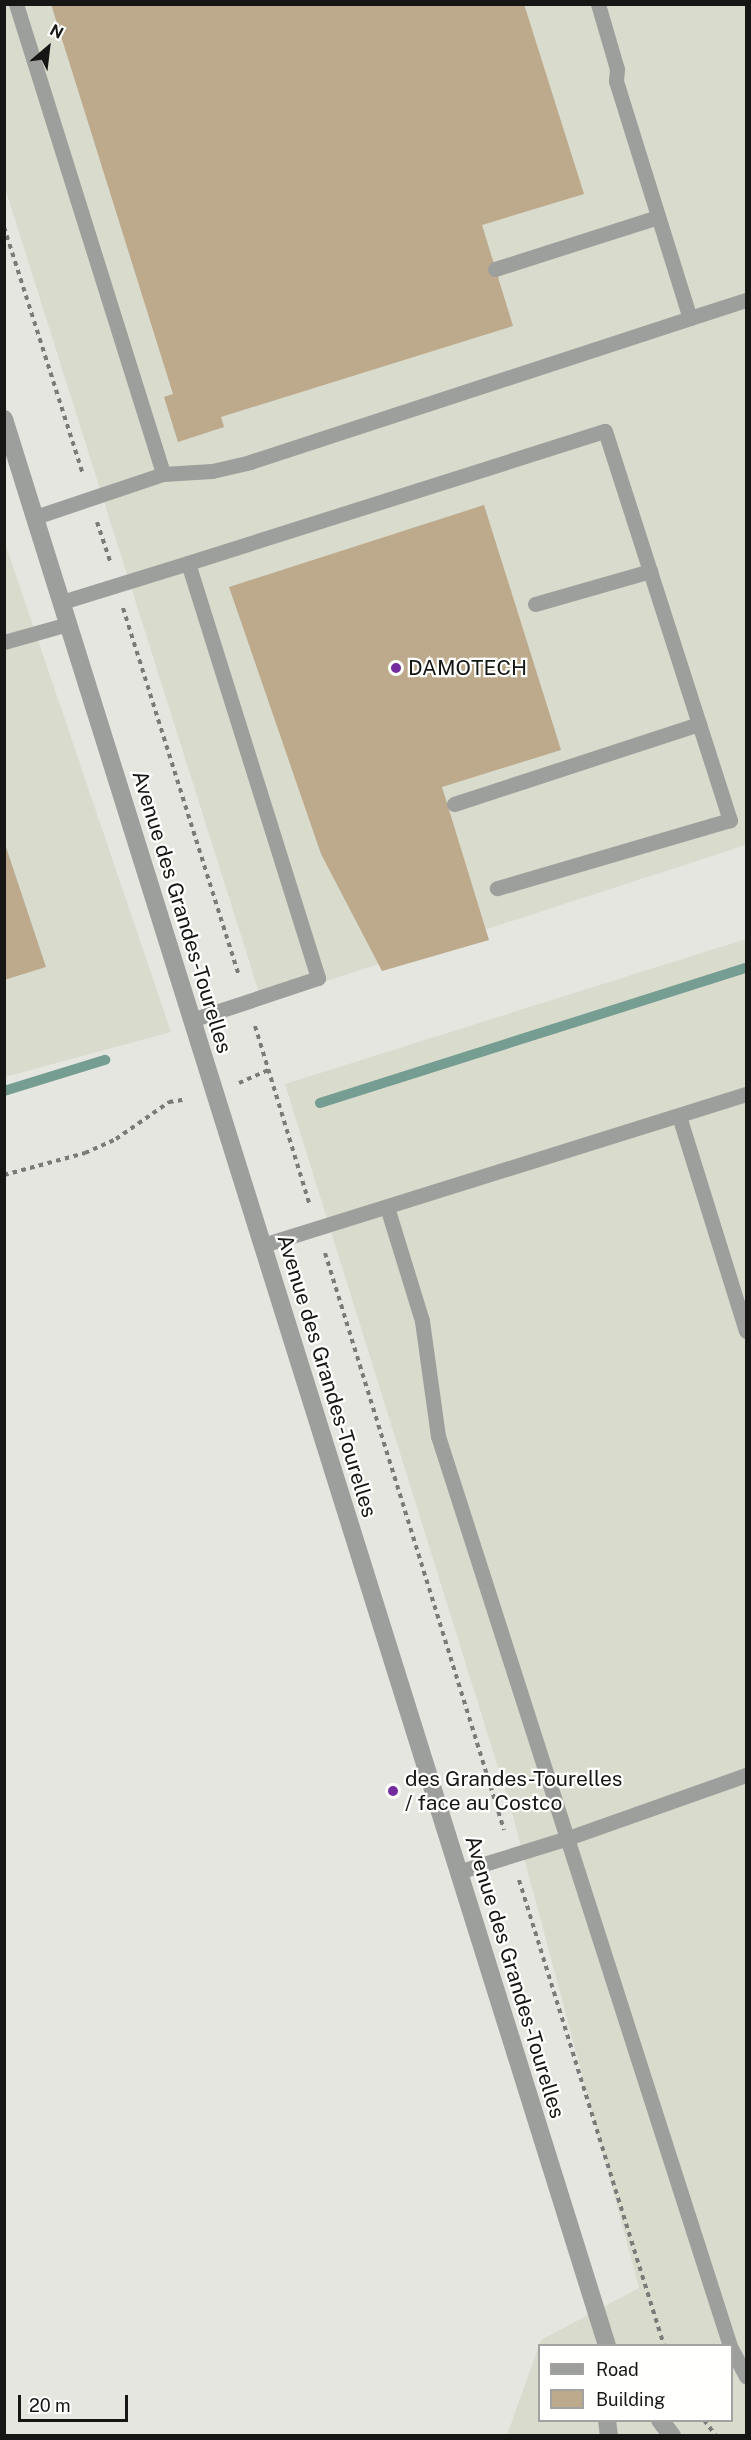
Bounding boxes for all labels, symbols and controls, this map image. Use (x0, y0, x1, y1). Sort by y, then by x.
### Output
north arrow (18, 18, 78, 78)
text: N (47, 20, 67, 43)
place label: DAMOTECH (408, 655, 527, 681)
marker: DAMOTECH (389, 661, 403, 675)
street label: Avenue des Grandes-Tourelles (127, 767, 237, 1057)
street label: Avenue des Grandes-Tourelles (272, 1231, 382, 1521)
place label: des Grandes-Tourelles / face au Costco (405, 1766, 622, 1816)
marker: des Grandes-Tourelles / face au Costco (386, 1784, 400, 1798)
street label: Avenue des Grandes-Tourelles (460, 1832, 570, 2122)
legend (538, 2344, 733, 2422)
text: Road (596, 2359, 639, 2380)
scale bar (21, 2383, 130, 2421)
text: Building (596, 2389, 665, 2410)
text: 20 m (29, 2395, 71, 2416)

